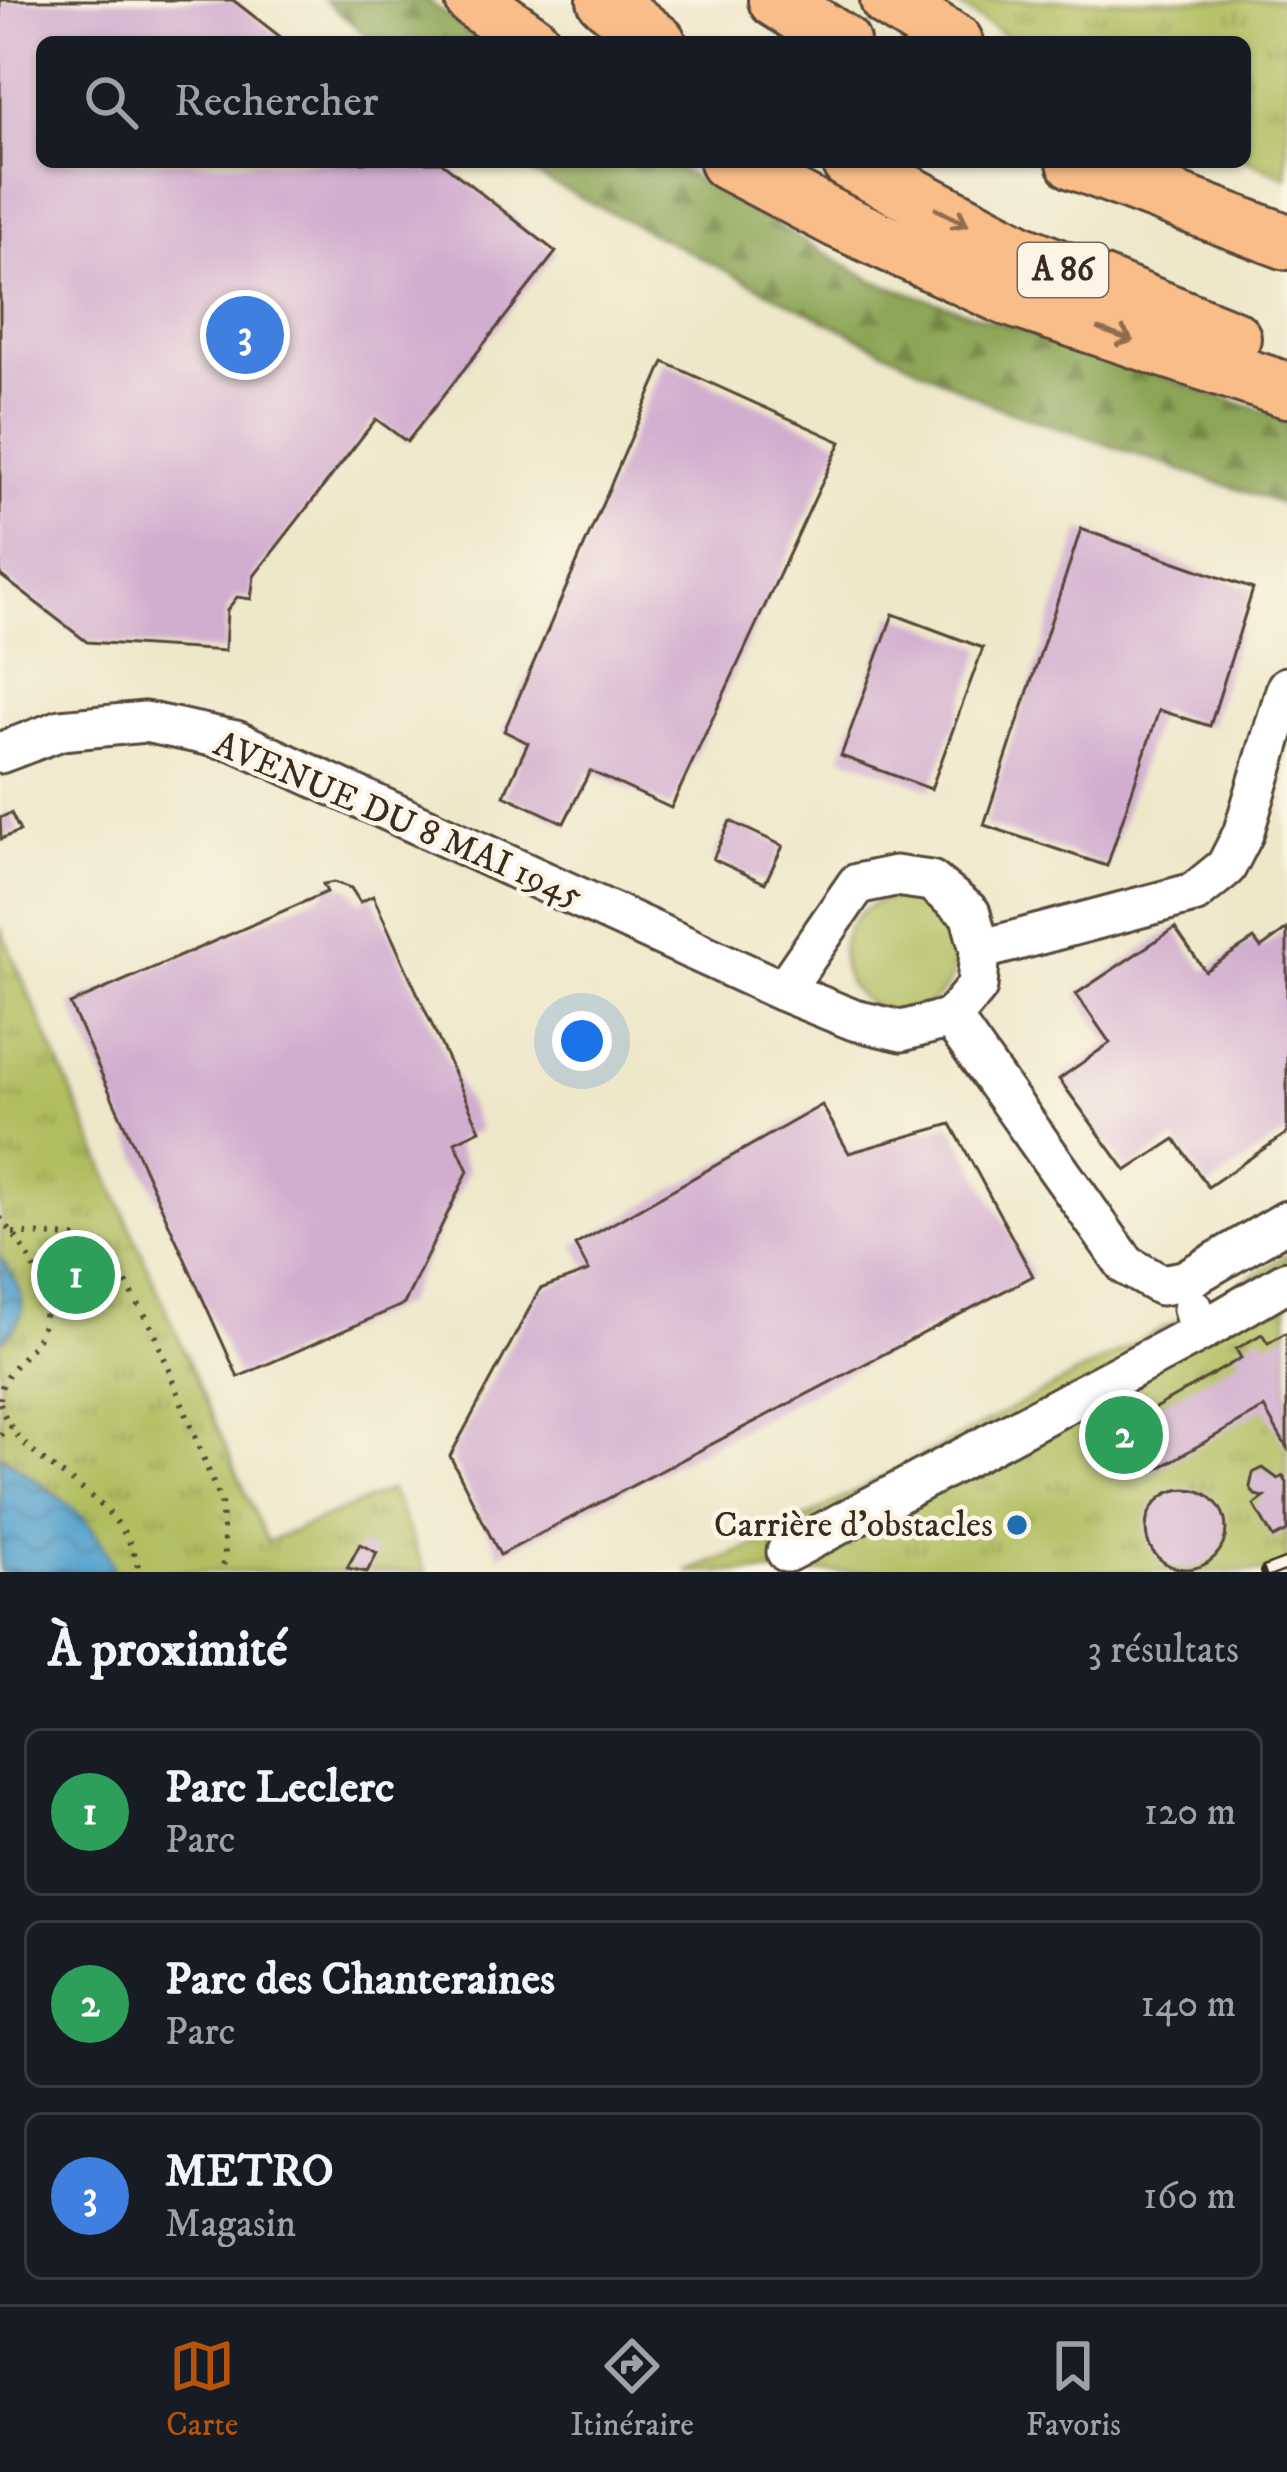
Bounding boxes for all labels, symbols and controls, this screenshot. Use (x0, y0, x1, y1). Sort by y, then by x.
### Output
search box (36, 36, 1251, 168)
icon: search (78, 69, 144, 135)
text: Rechercher (174, 74, 379, 130)
one-way arrow (934, 206, 970, 229)
road number: A 86 (1018, 243, 1108, 297)
pin: 3 (206, 290, 284, 380)
one-way arrow (1096, 325, 1134, 347)
street label: AVENUE DU 8 MAI 1945 (207, 722, 589, 918)
your location (552, 1011, 612, 1071)
pin: 1 (37, 1230, 115, 1320)
pin: 2 (1085, 1390, 1163, 1480)
place label: Carrière d'obstacles (714, 1503, 993, 1548)
marker: Carrière d'obstacles (1004, 1512, 1030, 1538)
text: À proximité (48, 1618, 288, 1682)
text: 3 résultats (1087, 1626, 1239, 1675)
text: Parc Leclerc (165, 1760, 394, 1816)
text: 1 (83, 1788, 97, 1837)
text: 120 m (1144, 1788, 1236, 1837)
text: Parc (165, 1816, 235, 1865)
text: Parc des Chanteraines (165, 1952, 555, 2008)
text: 2 (80, 1980, 100, 2029)
text: 140 m (1141, 1980, 1236, 2029)
text: Parc (165, 2008, 235, 2057)
text: METRO (165, 2144, 334, 2200)
text: 3 (83, 2172, 97, 2221)
text: 160 m (1143, 2172, 1236, 2221)
text: Magasin (165, 2200, 296, 2249)
tab: Carte (166, 2333, 238, 2446)
tab: Itinéraire (570, 2333, 694, 2446)
tab: Favoris (1026, 2333, 1121, 2446)

